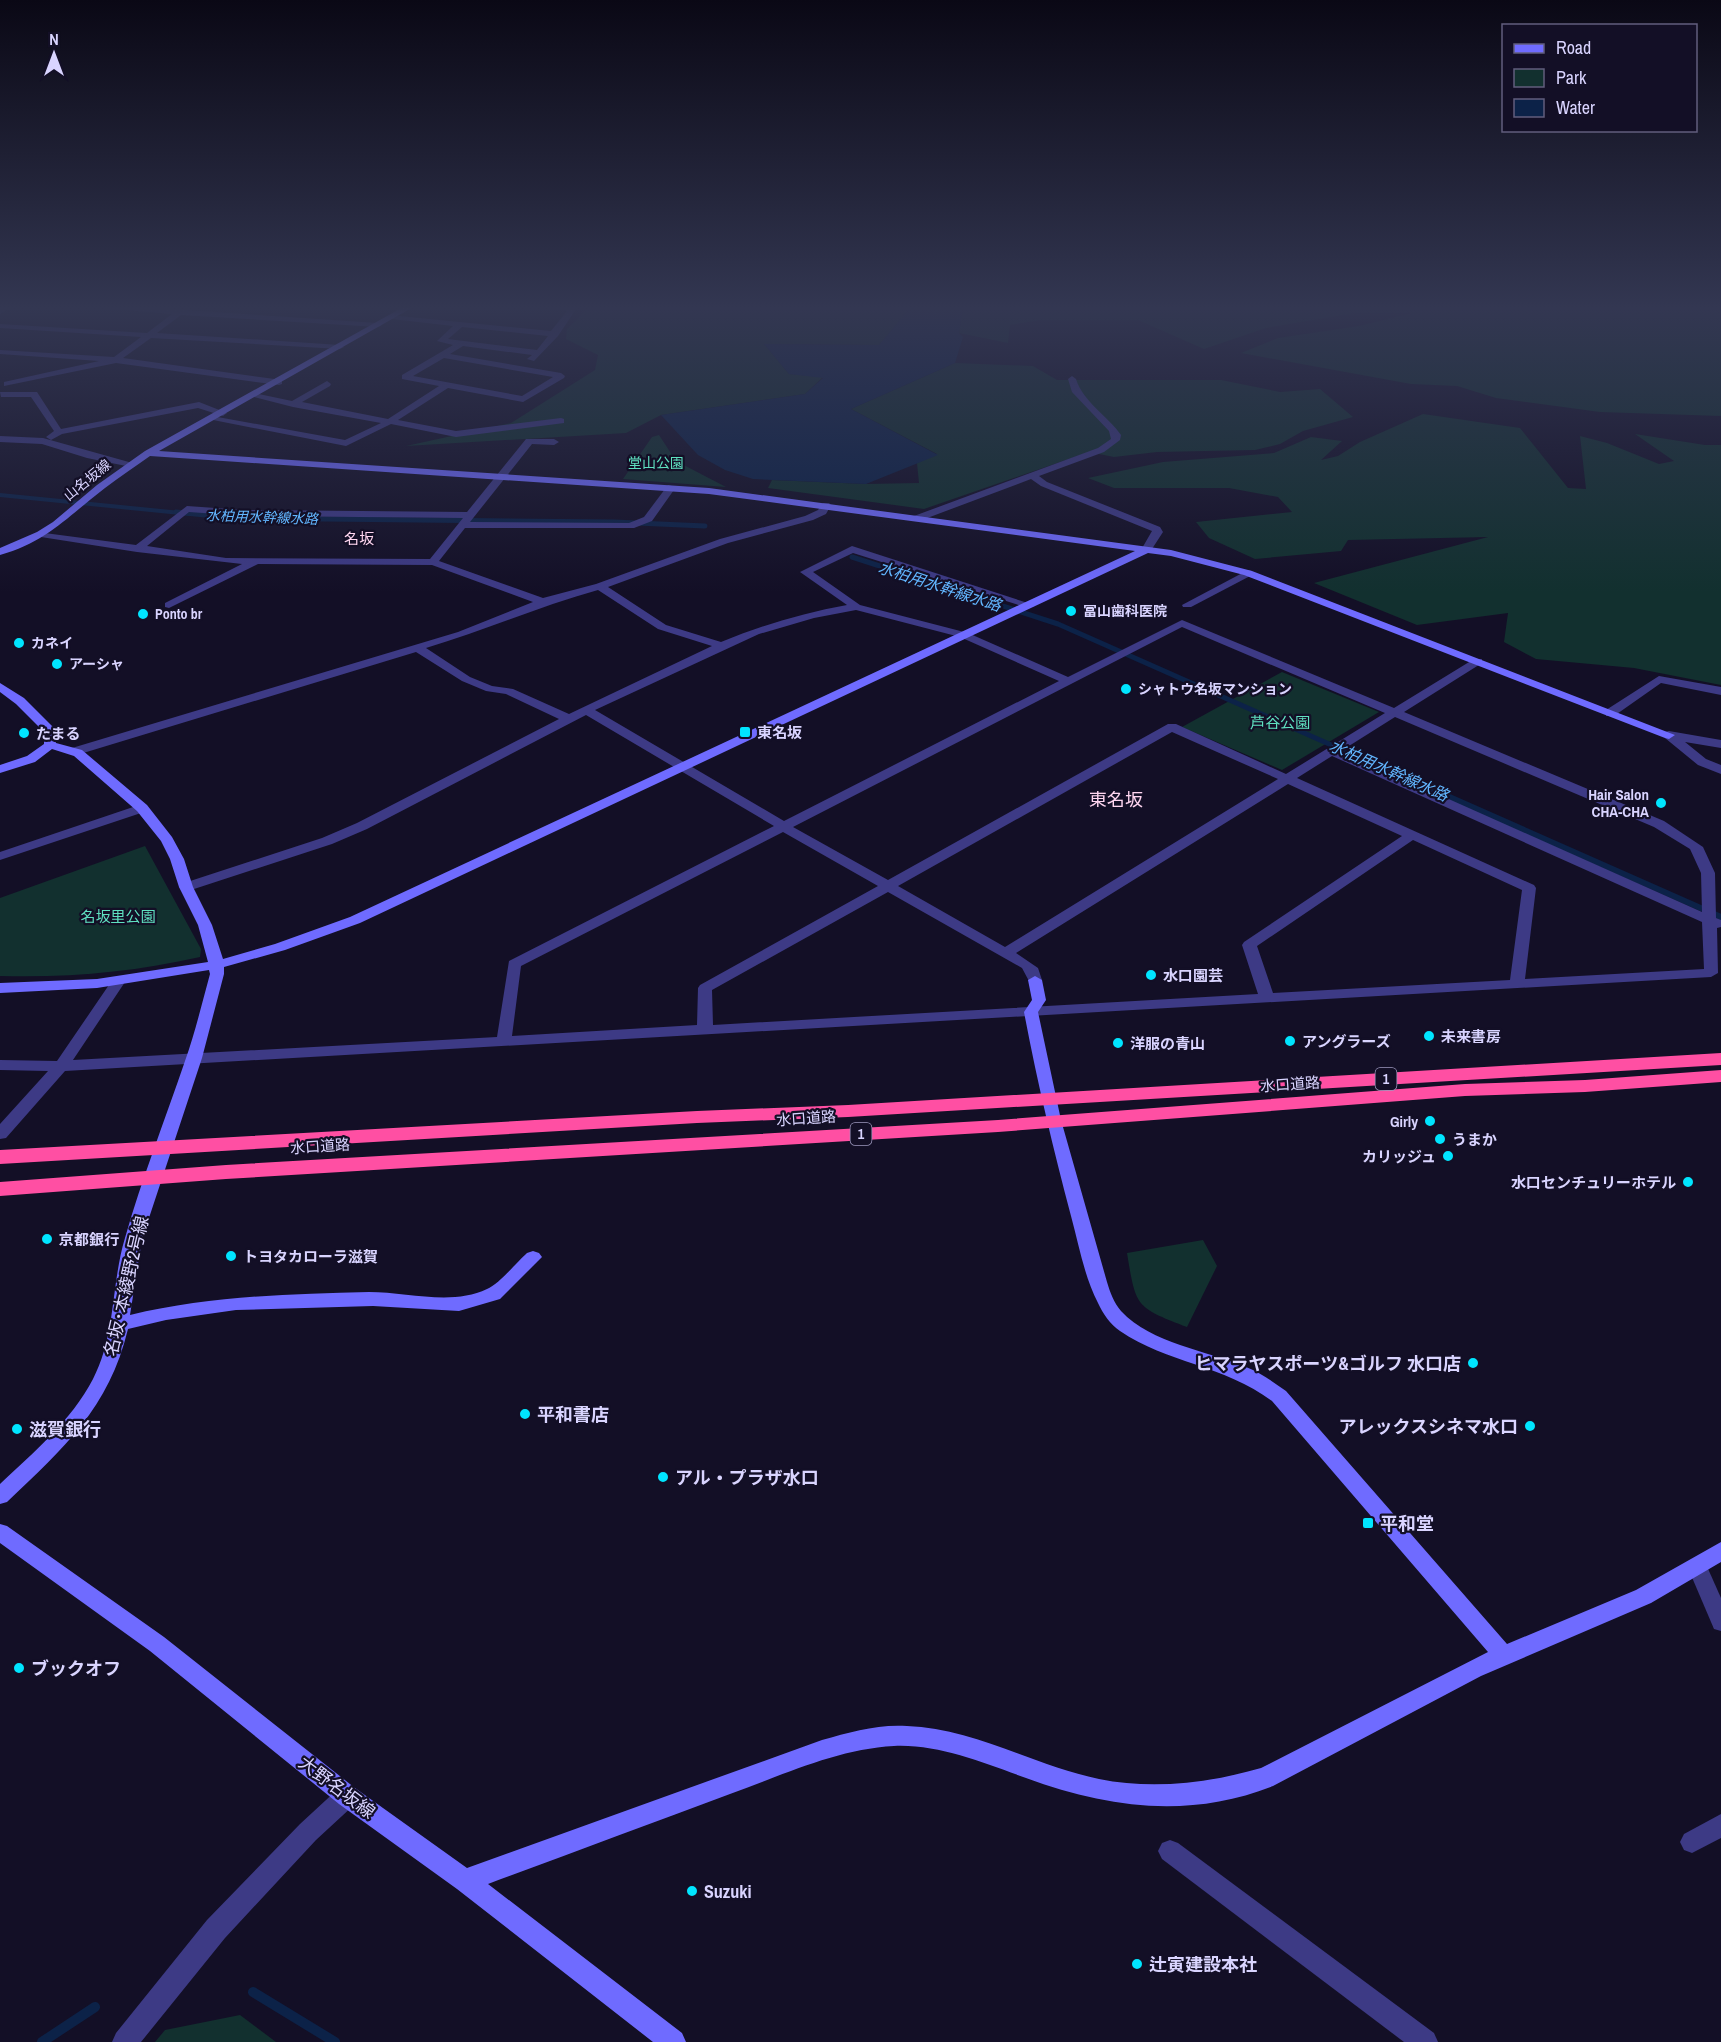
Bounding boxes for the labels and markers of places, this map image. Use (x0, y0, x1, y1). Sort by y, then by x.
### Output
place label: 冨山歯科医院 (1083, 602, 1167, 620)
marker: 冨山歯科医院 (1064, 604, 1078, 618)
place label: Ponto br (155, 605, 203, 623)
marker: Ponto br (136, 607, 150, 621)
place label: カネイ (31, 634, 73, 652)
marker: カネイ (12, 636, 26, 650)
place label: アーシャ (69, 655, 124, 673)
marker: アーシャ (50, 657, 64, 671)
place label: シャトウ名坂マンション (1138, 680, 1292, 698)
marker: シャトウ名坂マンション (1119, 682, 1133, 696)
place label: 東名坂 (757, 722, 802, 743)
place label: たまる (36, 723, 81, 744)
marker: 東名坂 (738, 725, 752, 739)
marker: たまる (17, 726, 31, 740)
place label: Hair Salon CHA-CHA (1588, 784, 1649, 822)
marker: Hair Salon CHA-CHA (1654, 796, 1668, 810)
place label: 水口園芸 (1163, 965, 1223, 986)
marker: 水口園芸 (1144, 968, 1158, 982)
place label: 未来書房 (1441, 1026, 1501, 1047)
marker: 未来書房 (1422, 1029, 1436, 1043)
place label: アングラーズ (1302, 1031, 1391, 1052)
place label: 洋服の青山 (1130, 1033, 1205, 1054)
marker: アングラーズ (1283, 1034, 1297, 1048)
marker: 洋服の青山 (1111, 1036, 1125, 1050)
place label: Girly (1390, 1111, 1418, 1132)
marker: Girly (1423, 1114, 1437, 1128)
place label: うまか (1452, 1129, 1497, 1150)
marker: うまか (1433, 1132, 1447, 1146)
place label: カリッジュ (1362, 1146, 1436, 1167)
marker: カリッジュ (1441, 1149, 1455, 1163)
place label: 水口センチュリーホテル (1511, 1172, 1676, 1193)
marker: 水口センチュリーホテル (1681, 1175, 1695, 1189)
place label: 京都銀行 (59, 1229, 119, 1250)
marker: 京都銀行 (40, 1232, 54, 1246)
place label: トヨタカローラ滋賀 (243, 1246, 378, 1267)
marker: トヨタカローラ滋賀 (224, 1249, 238, 1263)
place label: ヒマラヤスポーツ&ゴルフ 水口店 (1195, 1351, 1461, 1376)
marker: ヒマラヤスポーツ&ゴルフ 水口店 (1466, 1356, 1480, 1370)
place label: 平和書店 (537, 1402, 609, 1427)
marker: 平和書店 (518, 1407, 532, 1421)
place label: アレックスシネマ水口 (1339, 1414, 1518, 1439)
place label: 滋賀銀行 (29, 1417, 101, 1442)
marker: アレックスシネマ水口 (1523, 1419, 1537, 1433)
marker: 滋賀銀行 (10, 1422, 24, 1436)
place label: アル・プラザ水口 (675, 1465, 819, 1490)
marker: アル・プラザ水口 (656, 1470, 670, 1484)
place label: 平和堂 (1380, 1511, 1434, 1536)
marker: 平和堂 (1361, 1516, 1375, 1530)
place label: ブックオフ (31, 1656, 121, 1681)
marker: ブックオフ (12, 1661, 26, 1675)
place label: Suzuki (704, 1879, 752, 1904)
marker: Suzuki (685, 1884, 699, 1898)
place label: 辻寅建設本社 (1149, 1952, 1257, 1977)
marker: 辻寅建設本社 (1130, 1957, 1144, 1971)

